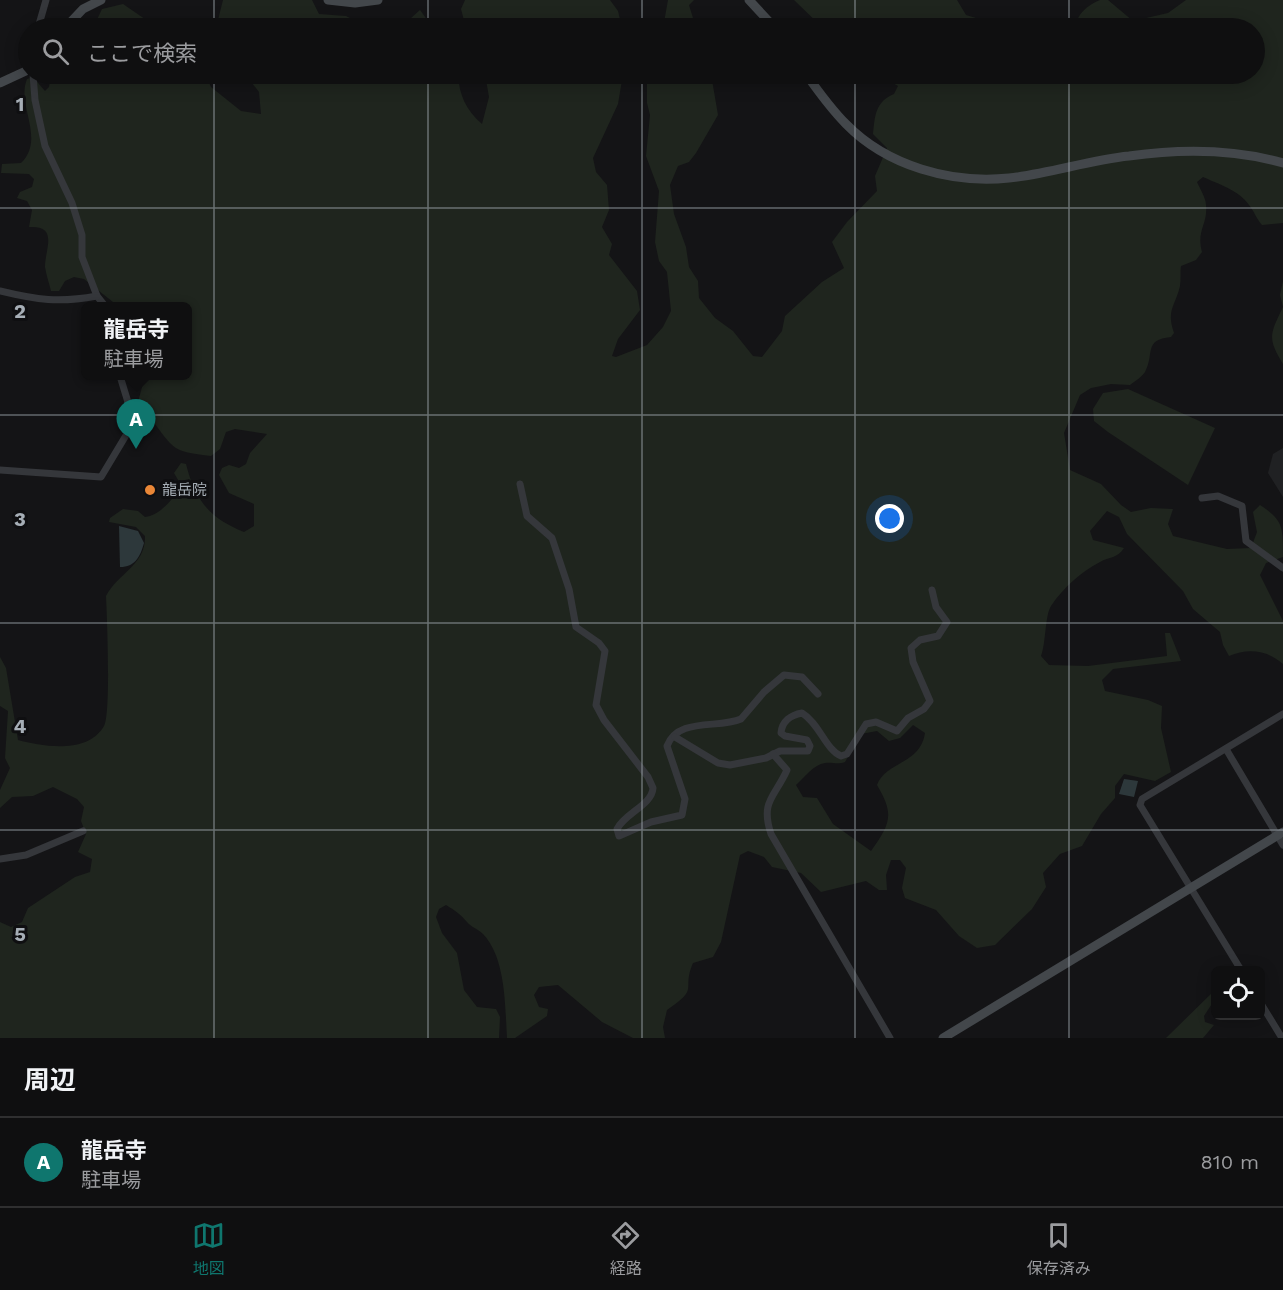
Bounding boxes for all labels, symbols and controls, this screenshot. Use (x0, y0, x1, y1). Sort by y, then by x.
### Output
search box (18, 18, 1265, 84)
icon: search (39, 35, 72, 68)
text: ここで検索 (87, 41, 197, 66)
text: 1 (16, 92, 24, 116)
text: 2 (14, 299, 26, 323)
popup (81, 302, 192, 380)
text: 龍岳寺 (103, 317, 170, 342)
text: 駐車場 (103, 347, 163, 371)
pin: A (116, 400, 156, 449)
place label: 龍岳院 (162, 481, 207, 499)
marker: 龍岳院 (143, 483, 157, 497)
your location (875, 504, 904, 533)
text: 3 (14, 507, 26, 531)
text: 4 (14, 714, 27, 738)
text: 5 (14, 922, 26, 946)
map controls (1211, 966, 1265, 1020)
button: locate (1211, 966, 1265, 1020)
text: 周辺 (24, 1065, 76, 1095)
text: 龍岳寺 (81, 1138, 147, 1163)
text: A (37, 1150, 50, 1174)
text: 810 m (1201, 1150, 1259, 1174)
text: 駐車場 (81, 1168, 141, 1192)
tab: 地図 (192, 1219, 225, 1279)
tab: 経路 (609, 1219, 642, 1279)
tab: 保存済み (1027, 1219, 1091, 1279)

